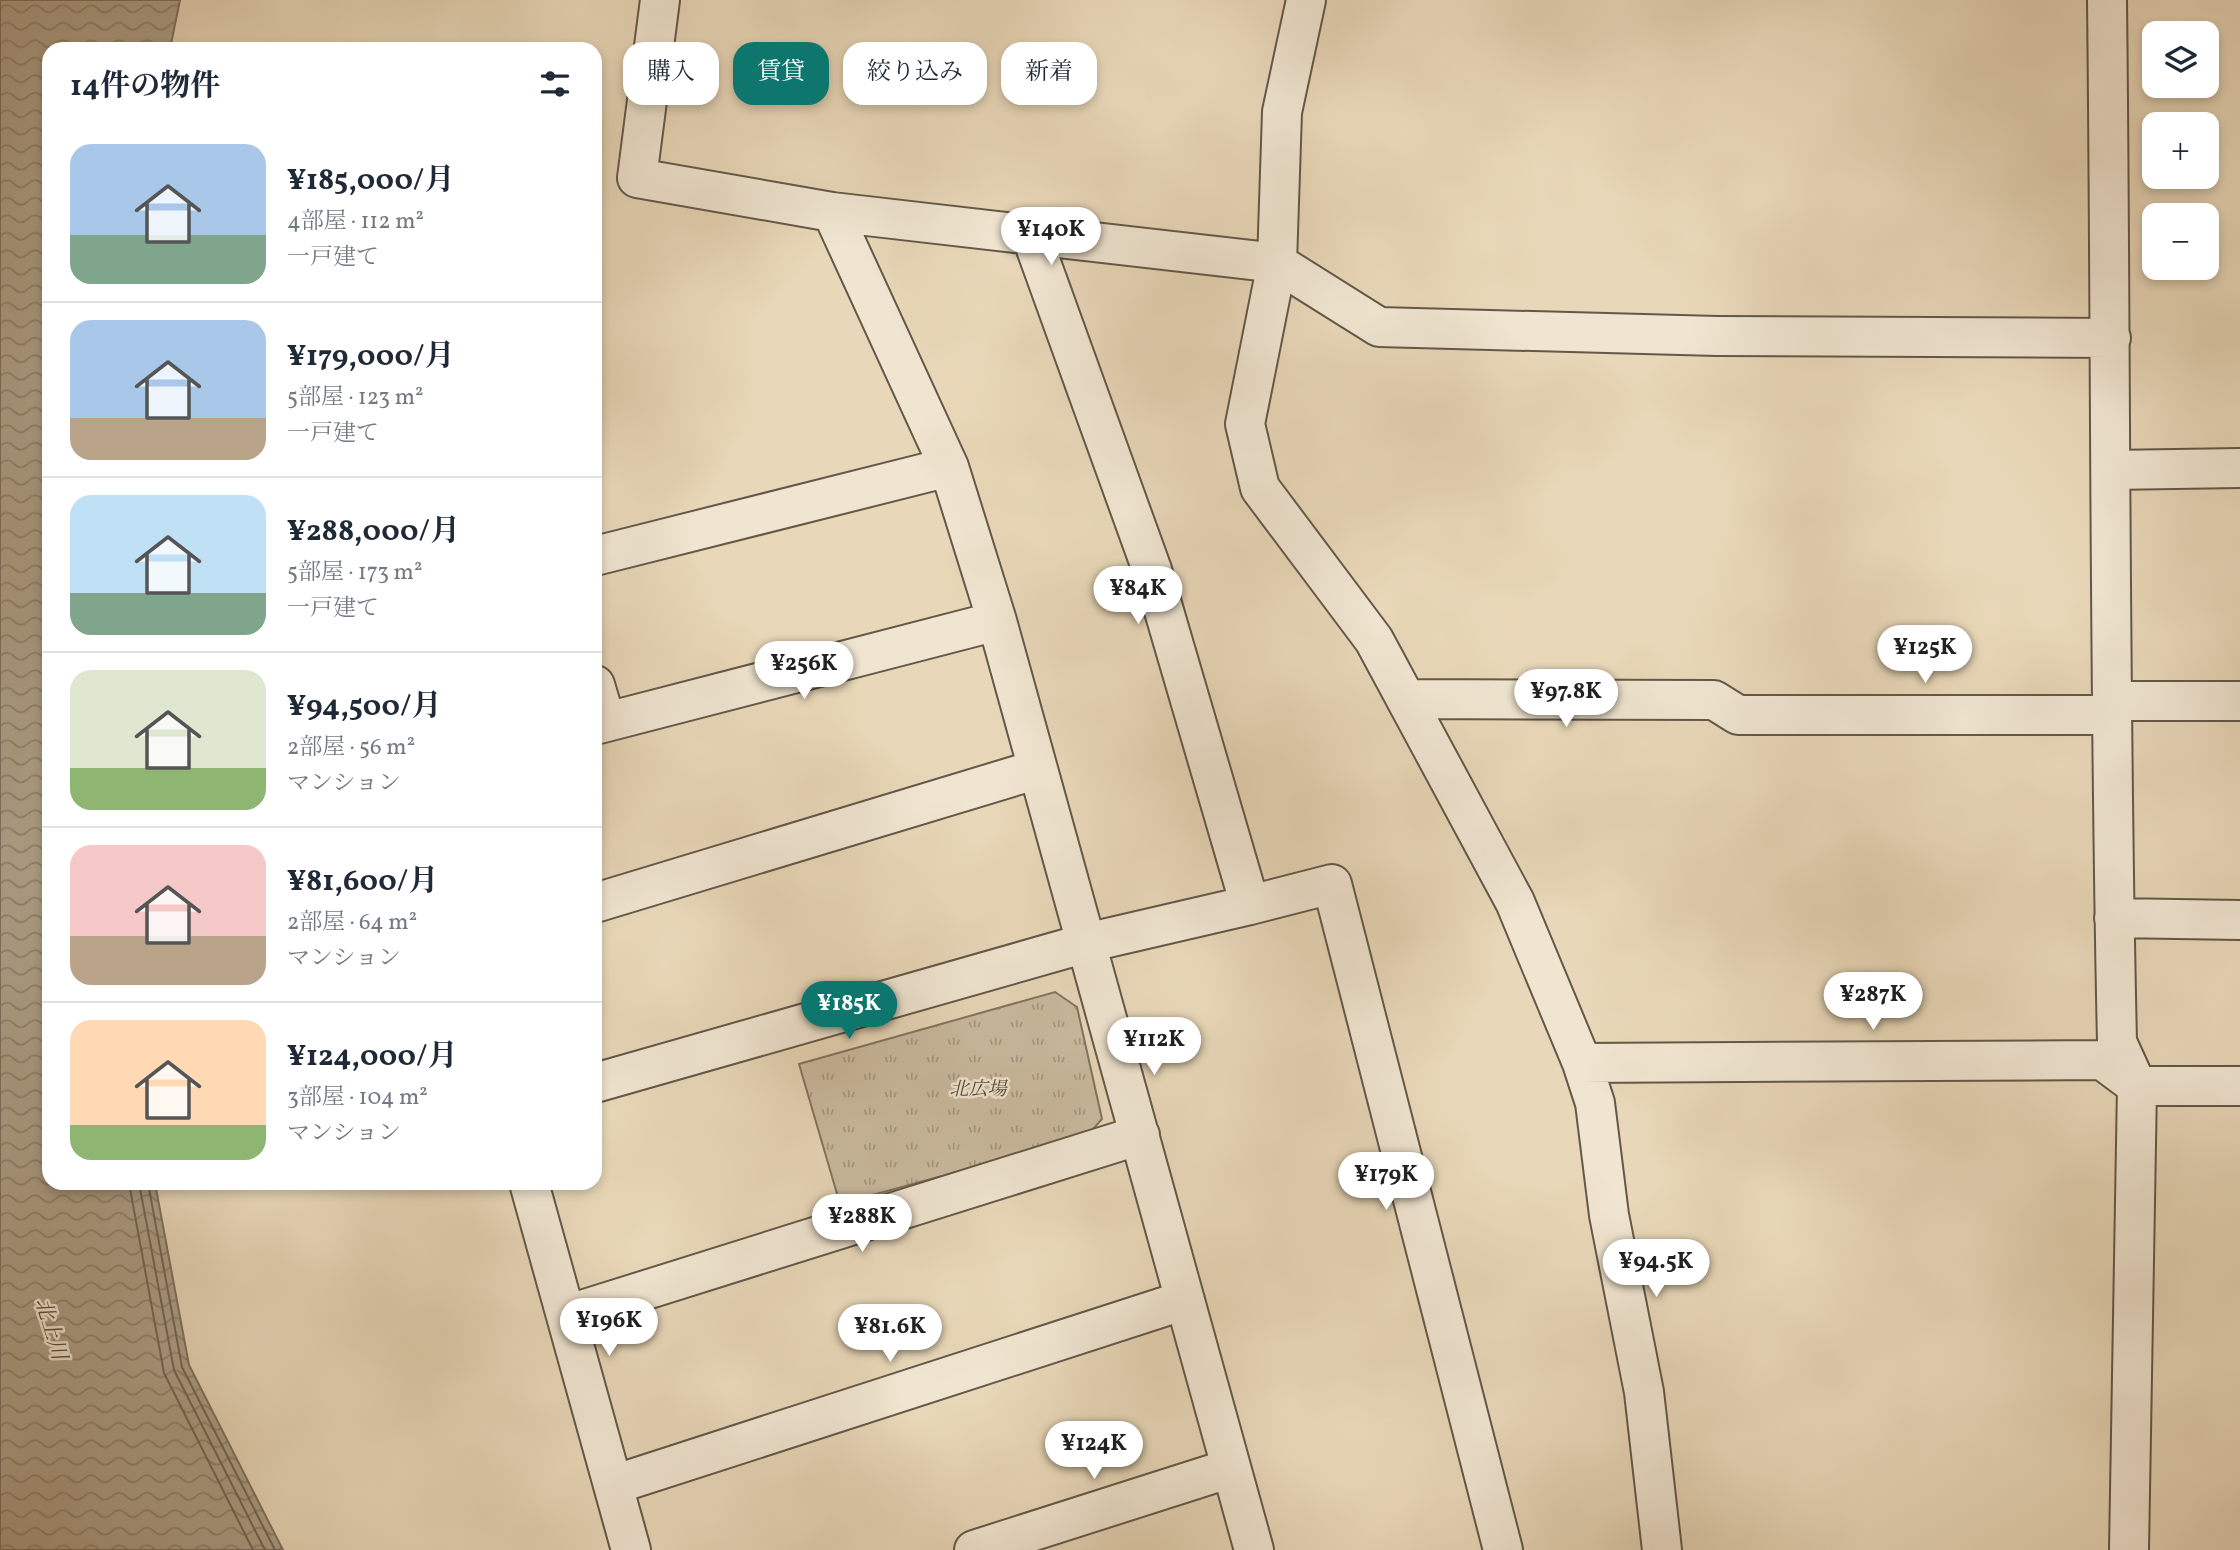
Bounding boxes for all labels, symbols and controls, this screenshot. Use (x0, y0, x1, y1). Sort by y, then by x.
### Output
map controls (2142, 21, 2219, 280)
button: layers (2142, 21, 2219, 98)
chip: 購入 (623, 42, 719, 105)
chip: 賃貸 (733, 42, 829, 105)
chip: 絞り込み (843, 42, 987, 105)
chip: 新着 (1001, 42, 1097, 105)
icon: filters (536, 65, 574, 103)
text: 14件の物件 (70, 66, 220, 108)
button: + (2142, 112, 2219, 189)
text: ¥185,000/月 (287, 160, 454, 202)
icon: home (126, 172, 210, 256)
button: − (2142, 203, 2219, 280)
text: 4部屋 · 112 m² (287, 206, 424, 238)
pin: ¥140K (1002, 208, 1100, 267)
text: ¥140K (1017, 214, 1085, 246)
text: 一戸建て (287, 242, 379, 274)
text: ¥179,000/月 (287, 336, 455, 378)
icon: home (126, 348, 210, 432)
text: 5部屋 · 123 m² (287, 382, 424, 414)
text: 一戸建て (287, 418, 379, 450)
text: ¥288,000/月 (287, 511, 460, 553)
icon: home (126, 523, 210, 607)
text: 5部屋 · 173 m² (287, 557, 422, 589)
pin: ¥84K (1097, 566, 1179, 626)
text: ¥84K (1109, 573, 1167, 605)
text: 一戸建て (287, 593, 379, 625)
pin: ¥125K (1876, 626, 1974, 685)
text: ¥125K (1893, 632, 1957, 664)
pin: ¥256K (755, 642, 853, 701)
text: ¥256K (771, 648, 837, 680)
pin: ¥97.8K (1509, 670, 1623, 729)
text: ¥97.8K (1530, 676, 1602, 708)
text: ¥94,500/月 (287, 686, 441, 728)
icon: home (126, 698, 210, 782)
text: 2部屋 · 56 m² (287, 732, 415, 764)
text: マンション (287, 768, 401, 800)
text: ¥81,600/月 (287, 861, 438, 903)
icon: home (126, 873, 210, 957)
text: 2部屋 · 64 m² (287, 907, 417, 939)
text: マンション (287, 943, 401, 975)
pin: ¥287K (1824, 972, 1922, 1032)
text: ¥287K (1840, 979, 1906, 1011)
pin: ¥185K (800, 982, 898, 1041)
text: ¥185K (817, 988, 881, 1020)
pin: ¥112K (1105, 1018, 1203, 1077)
text: ¥112K (1123, 1024, 1185, 1056)
text: ¥124,000/月 (287, 1036, 458, 1078)
icon: home (126, 1048, 210, 1132)
park label: 北広場 (949, 1077, 1008, 1103)
text: 3部屋 · 104 m² (287, 1082, 428, 1114)
text: マンション (287, 1118, 401, 1150)
pin: ¥179K (1337, 1152, 1435, 1212)
text: ¥179K (1354, 1159, 1418, 1191)
pin: ¥288K (813, 1194, 911, 1254)
text: ¥288K (828, 1201, 896, 1233)
pin: ¥94.5K (1599, 1240, 1713, 1299)
text: ¥94.5K (1619, 1246, 1693, 1278)
water label: 北上川 (27, 1295, 74, 1365)
pin: ¥196K (560, 1298, 658, 1358)
pin: ¥81.6K (833, 1304, 947, 1364)
text: ¥196K (576, 1305, 642, 1337)
text: ¥81.6K (854, 1311, 926, 1343)
pin: ¥124K (1045, 1422, 1143, 1481)
text: ¥124K (1061, 1428, 1127, 1460)

